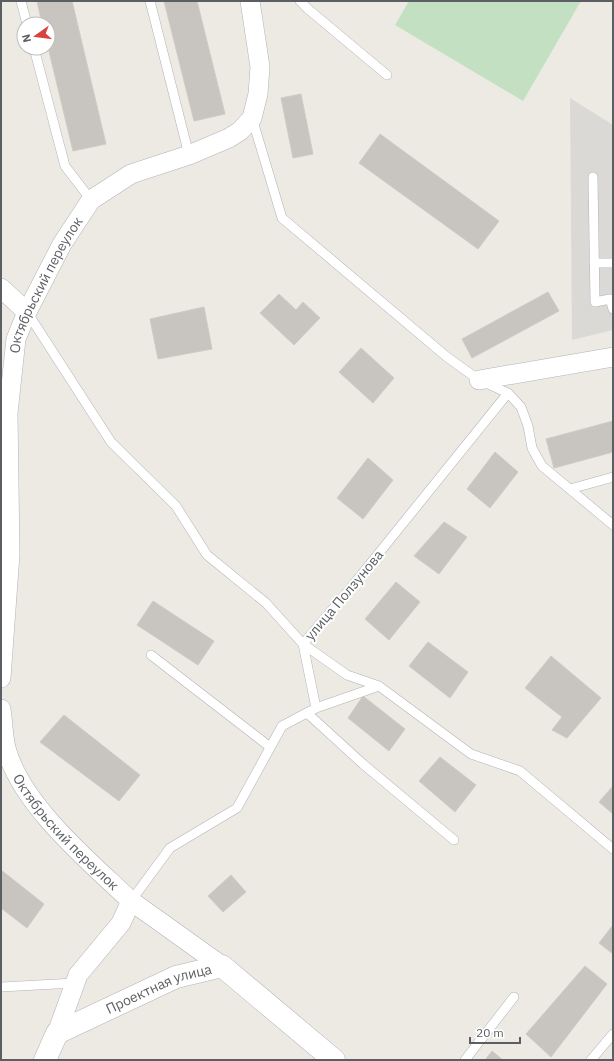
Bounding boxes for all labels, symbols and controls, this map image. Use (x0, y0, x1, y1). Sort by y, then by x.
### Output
north arrow (16, 16, 56, 56)
text: N (19, 33, 34, 44)
street label: Октябрьский переулок (6, 213, 87, 354)
street label: улица Ползунова (301, 546, 387, 644)
street label: Октябрьский переулок (9, 771, 123, 894)
street label: Проектная улица (103, 960, 214, 1018)
scale bar (470, 1019, 520, 1045)
text: 20 m (476, 1025, 504, 1040)

